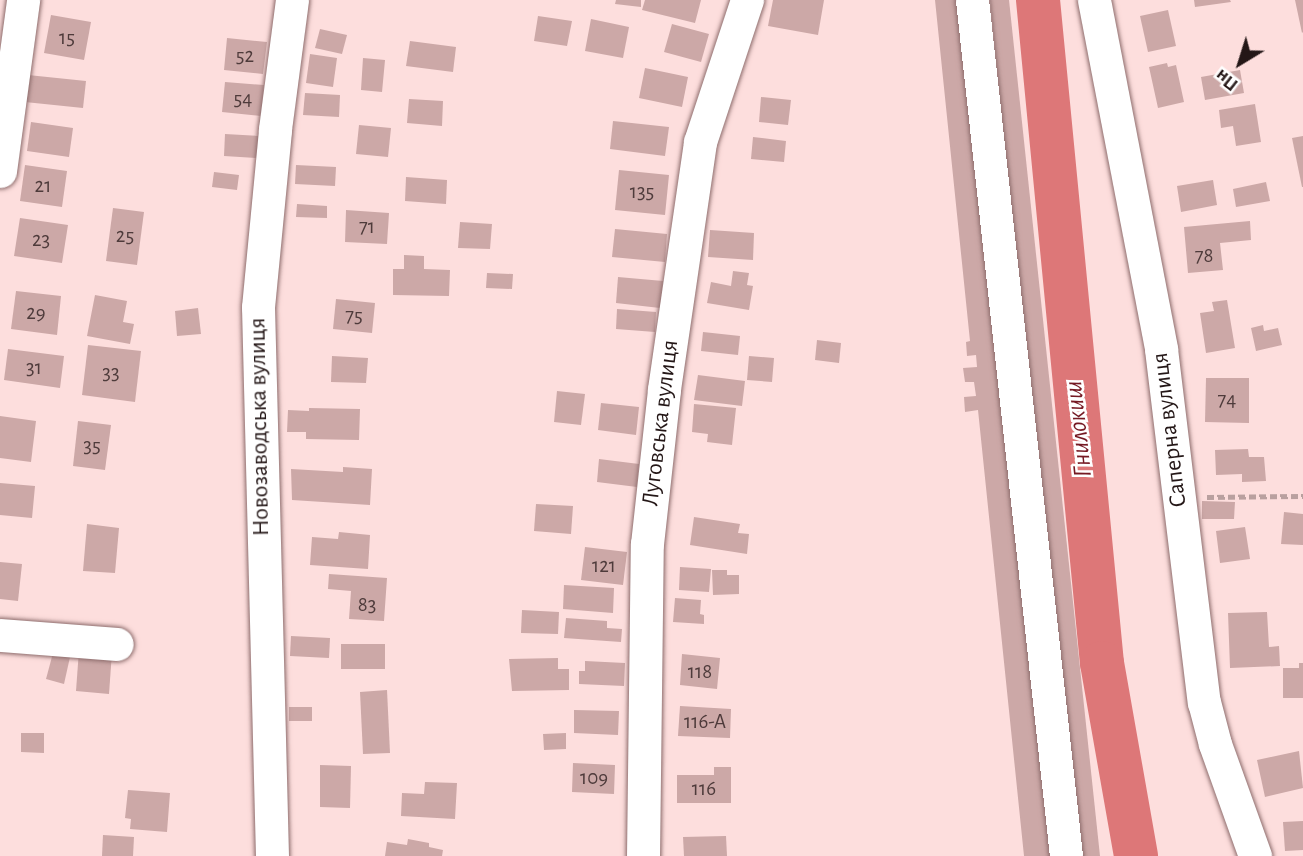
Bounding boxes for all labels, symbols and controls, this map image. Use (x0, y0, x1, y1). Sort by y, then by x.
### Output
house number: 15 (59, 25, 75, 51)
north arrow (1205, 28, 1275, 98)
house number: 52 (236, 43, 254, 69)
text: Пн (1212, 65, 1242, 95)
house number: 54 (234, 86, 252, 112)
house number: 21 (35, 173, 51, 199)
house number: 135 (630, 179, 654, 205)
house number: 71 (359, 214, 375, 240)
house number: 25 (116, 223, 134, 249)
house number: 23 (32, 227, 50, 253)
house number: 78 (1195, 243, 1213, 269)
house number: 29 (26, 300, 46, 326)
house number: 75 (345, 303, 363, 329)
street label: Новозаводська вулиця (244, 317, 276, 537)
street label: Луговська вулиця (637, 338, 685, 508)
street label: Саперна вулиця (1146, 351, 1194, 509)
house number: 31 (26, 355, 42, 381)
house number: 33 (102, 360, 120, 386)
water label: Гнилокиш (1058, 379, 1100, 479)
house number: 74 (1218, 387, 1236, 413)
house number: 35 (83, 433, 101, 459)
house number: 121 (592, 553, 616, 579)
house number: 83 (358, 592, 376, 618)
house number: 118 (688, 659, 712, 685)
house number: 116-А (684, 709, 726, 735)
house number: 109 (580, 765, 608, 791)
house number: 116 (692, 776, 716, 802)

